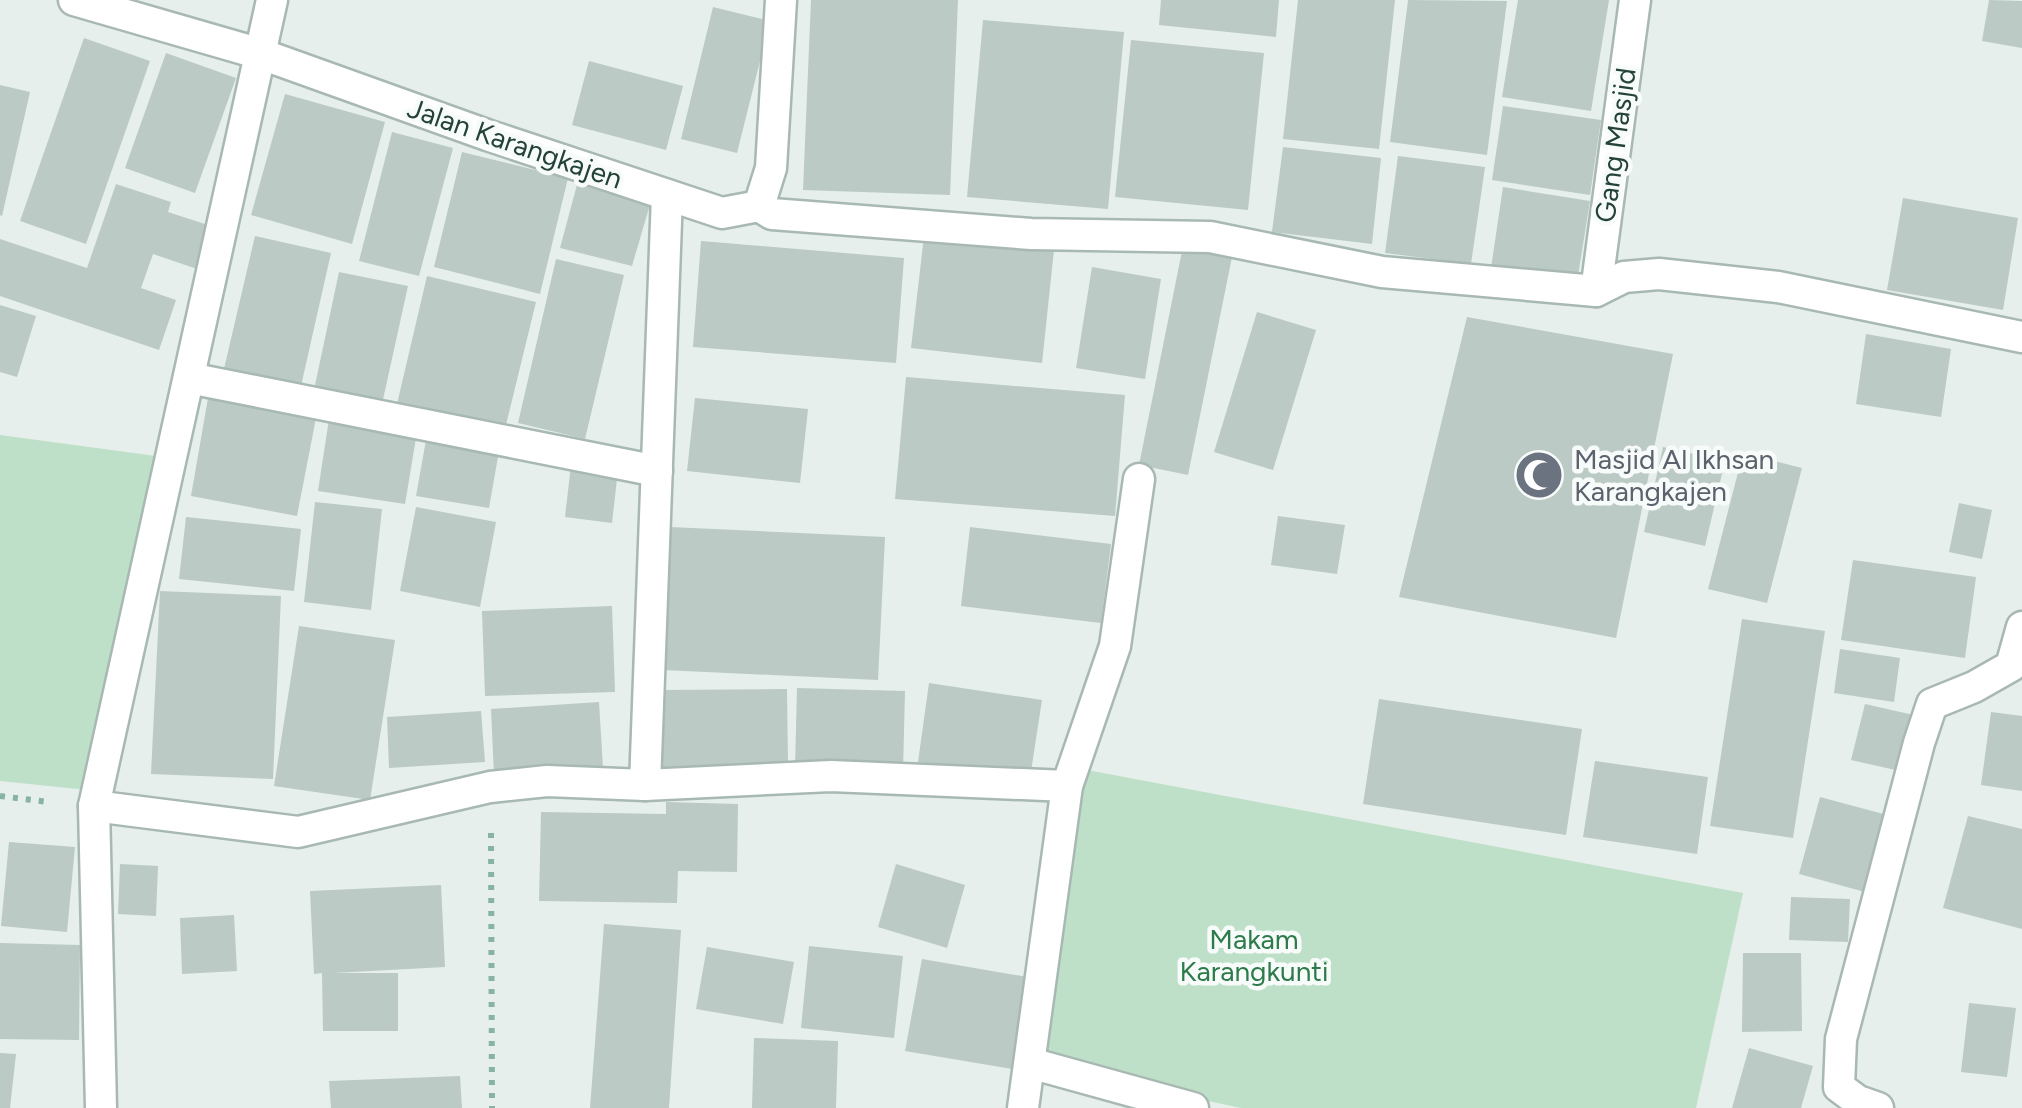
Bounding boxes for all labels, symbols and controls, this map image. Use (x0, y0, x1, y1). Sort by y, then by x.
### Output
street label: Gang Masjid (1587, 65, 1643, 225)
street label: Jalan Karangkajen (403, 90, 627, 196)
place label: Masjid Al Ikhsan Karangkajen (1574, 442, 1774, 508)
mosque icon: Masjid Al Ikhsan Karangkajen (1513, 449, 1565, 501)
park label: Makam Karangkunti (1180, 922, 1328, 988)

